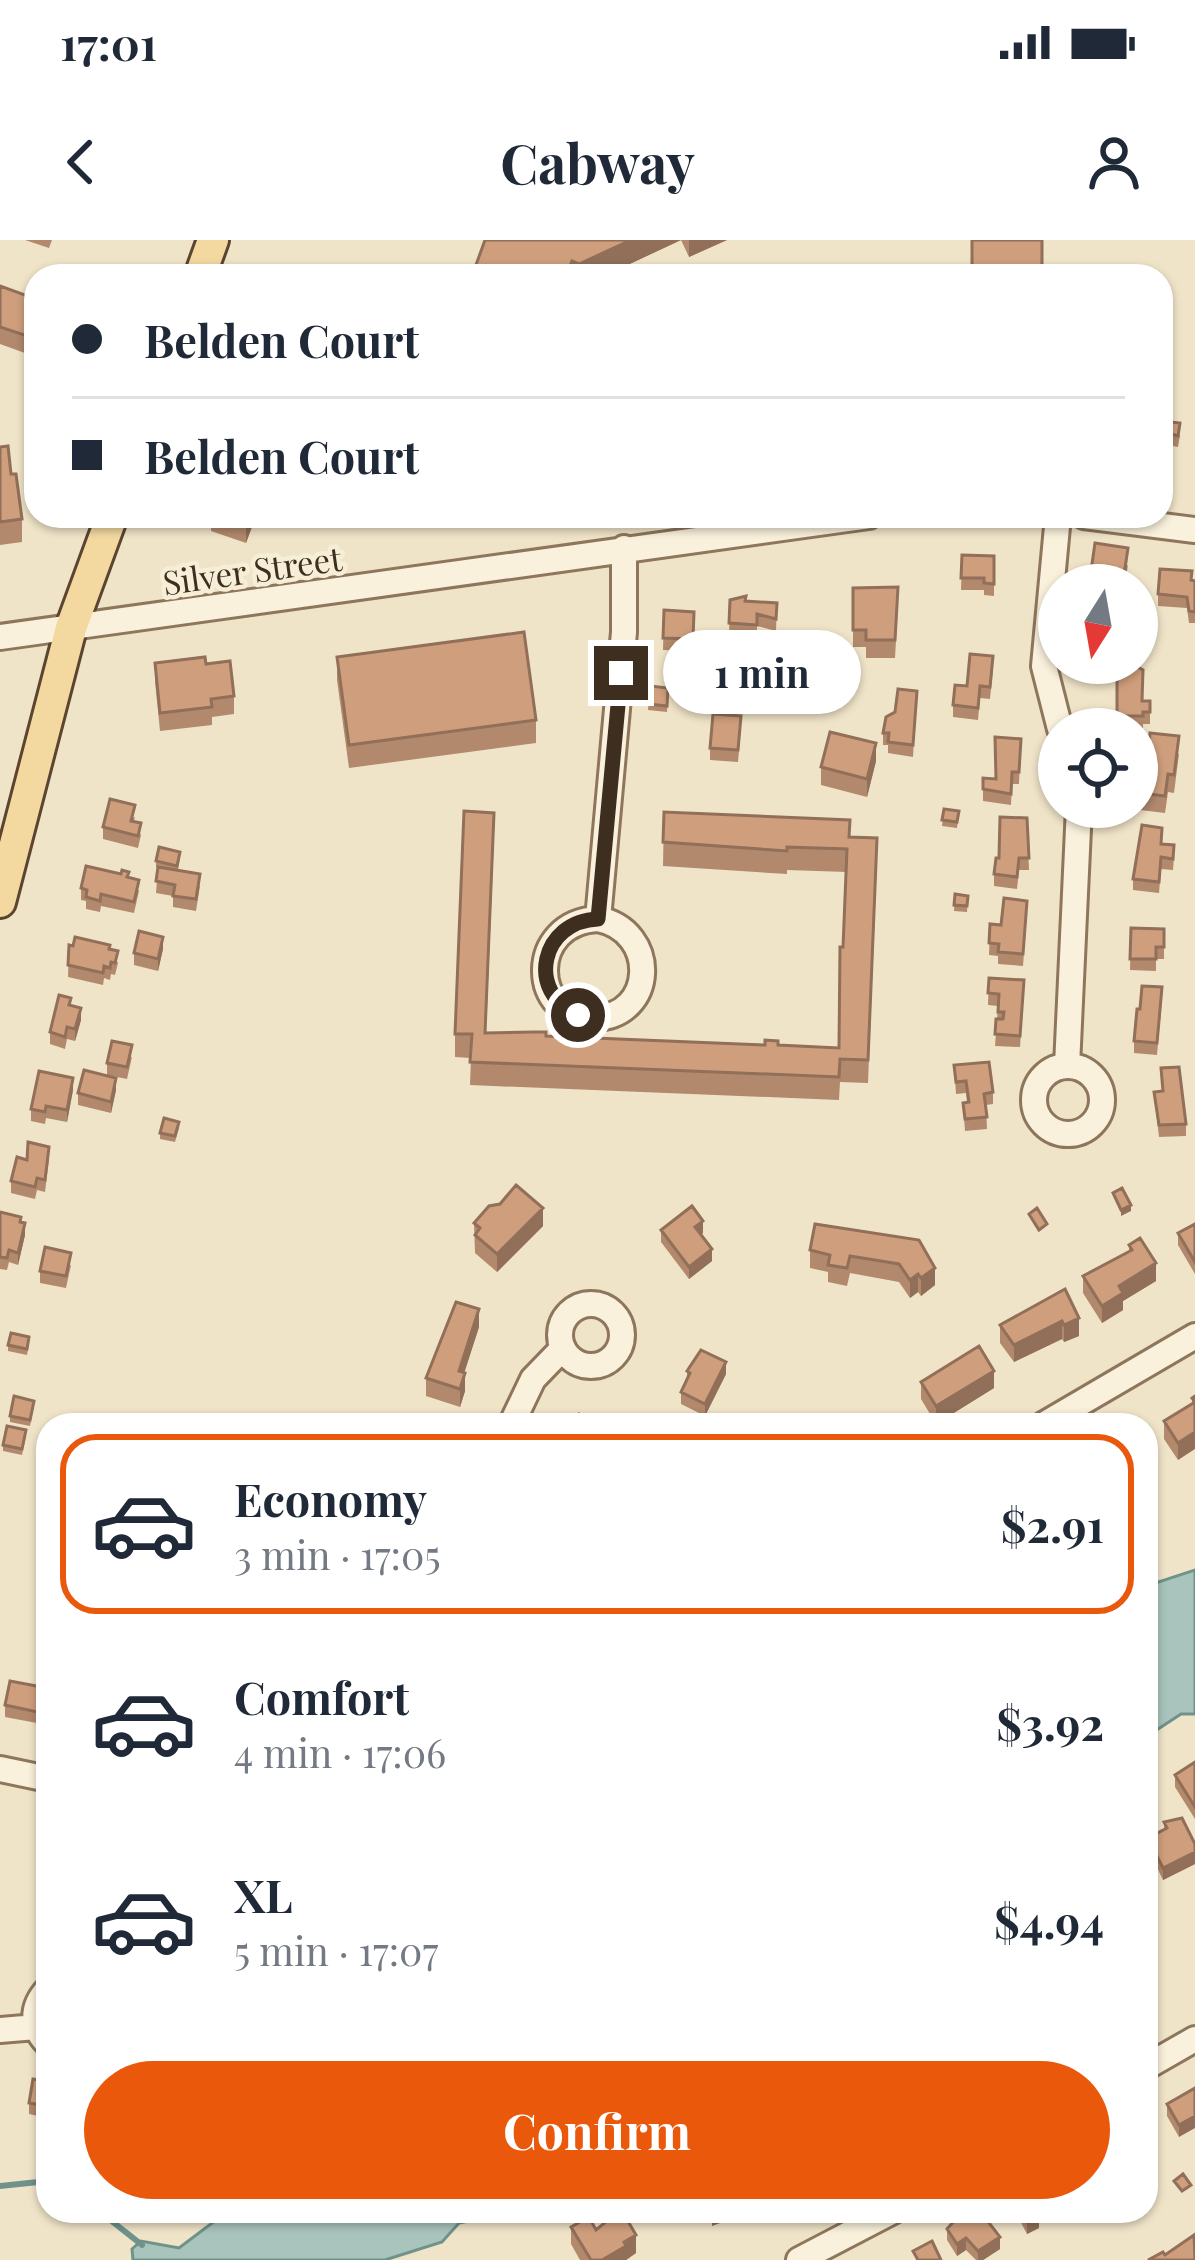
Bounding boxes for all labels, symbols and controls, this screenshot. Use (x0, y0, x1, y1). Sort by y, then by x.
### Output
text: 17:01 (60, 12, 157, 72)
text: Cabway (500, 126, 695, 198)
icon: back (48, 129, 114, 195)
icon: person (1081, 129, 1147, 195)
text: Belden Court (144, 309, 419, 369)
text: Belden Court (144, 425, 419, 485)
street label: Silver Street (160, 534, 346, 603)
north arrow (1038, 564, 1158, 684)
map controls (1038, 564, 1158, 828)
callout: 1 min (663, 631, 861, 715)
route end (594, 646, 648, 700)
text: 1 min (714, 646, 810, 698)
button: locate (1038, 708, 1158, 828)
route start (551, 988, 605, 1042)
text: Economy (234, 1468, 427, 1528)
icon: car (90, 1470, 198, 1578)
text: $2.91 (1001, 1494, 1104, 1554)
text: 3 min · 17:05 (234, 1528, 441, 1580)
text: Comfort (234, 1666, 409, 1726)
icon: car (90, 1668, 198, 1776)
text: $3.92 (996, 1692, 1104, 1752)
text: 4 min · 17:06 (234, 1726, 446, 1778)
text: XL (234, 1864, 293, 1924)
icon: car (90, 1866, 198, 1974)
text: $4.94 (994, 1890, 1104, 1950)
text: 5 min · 17:07 (234, 1924, 438, 1976)
button: Confirm (84, 2061, 1110, 2199)

